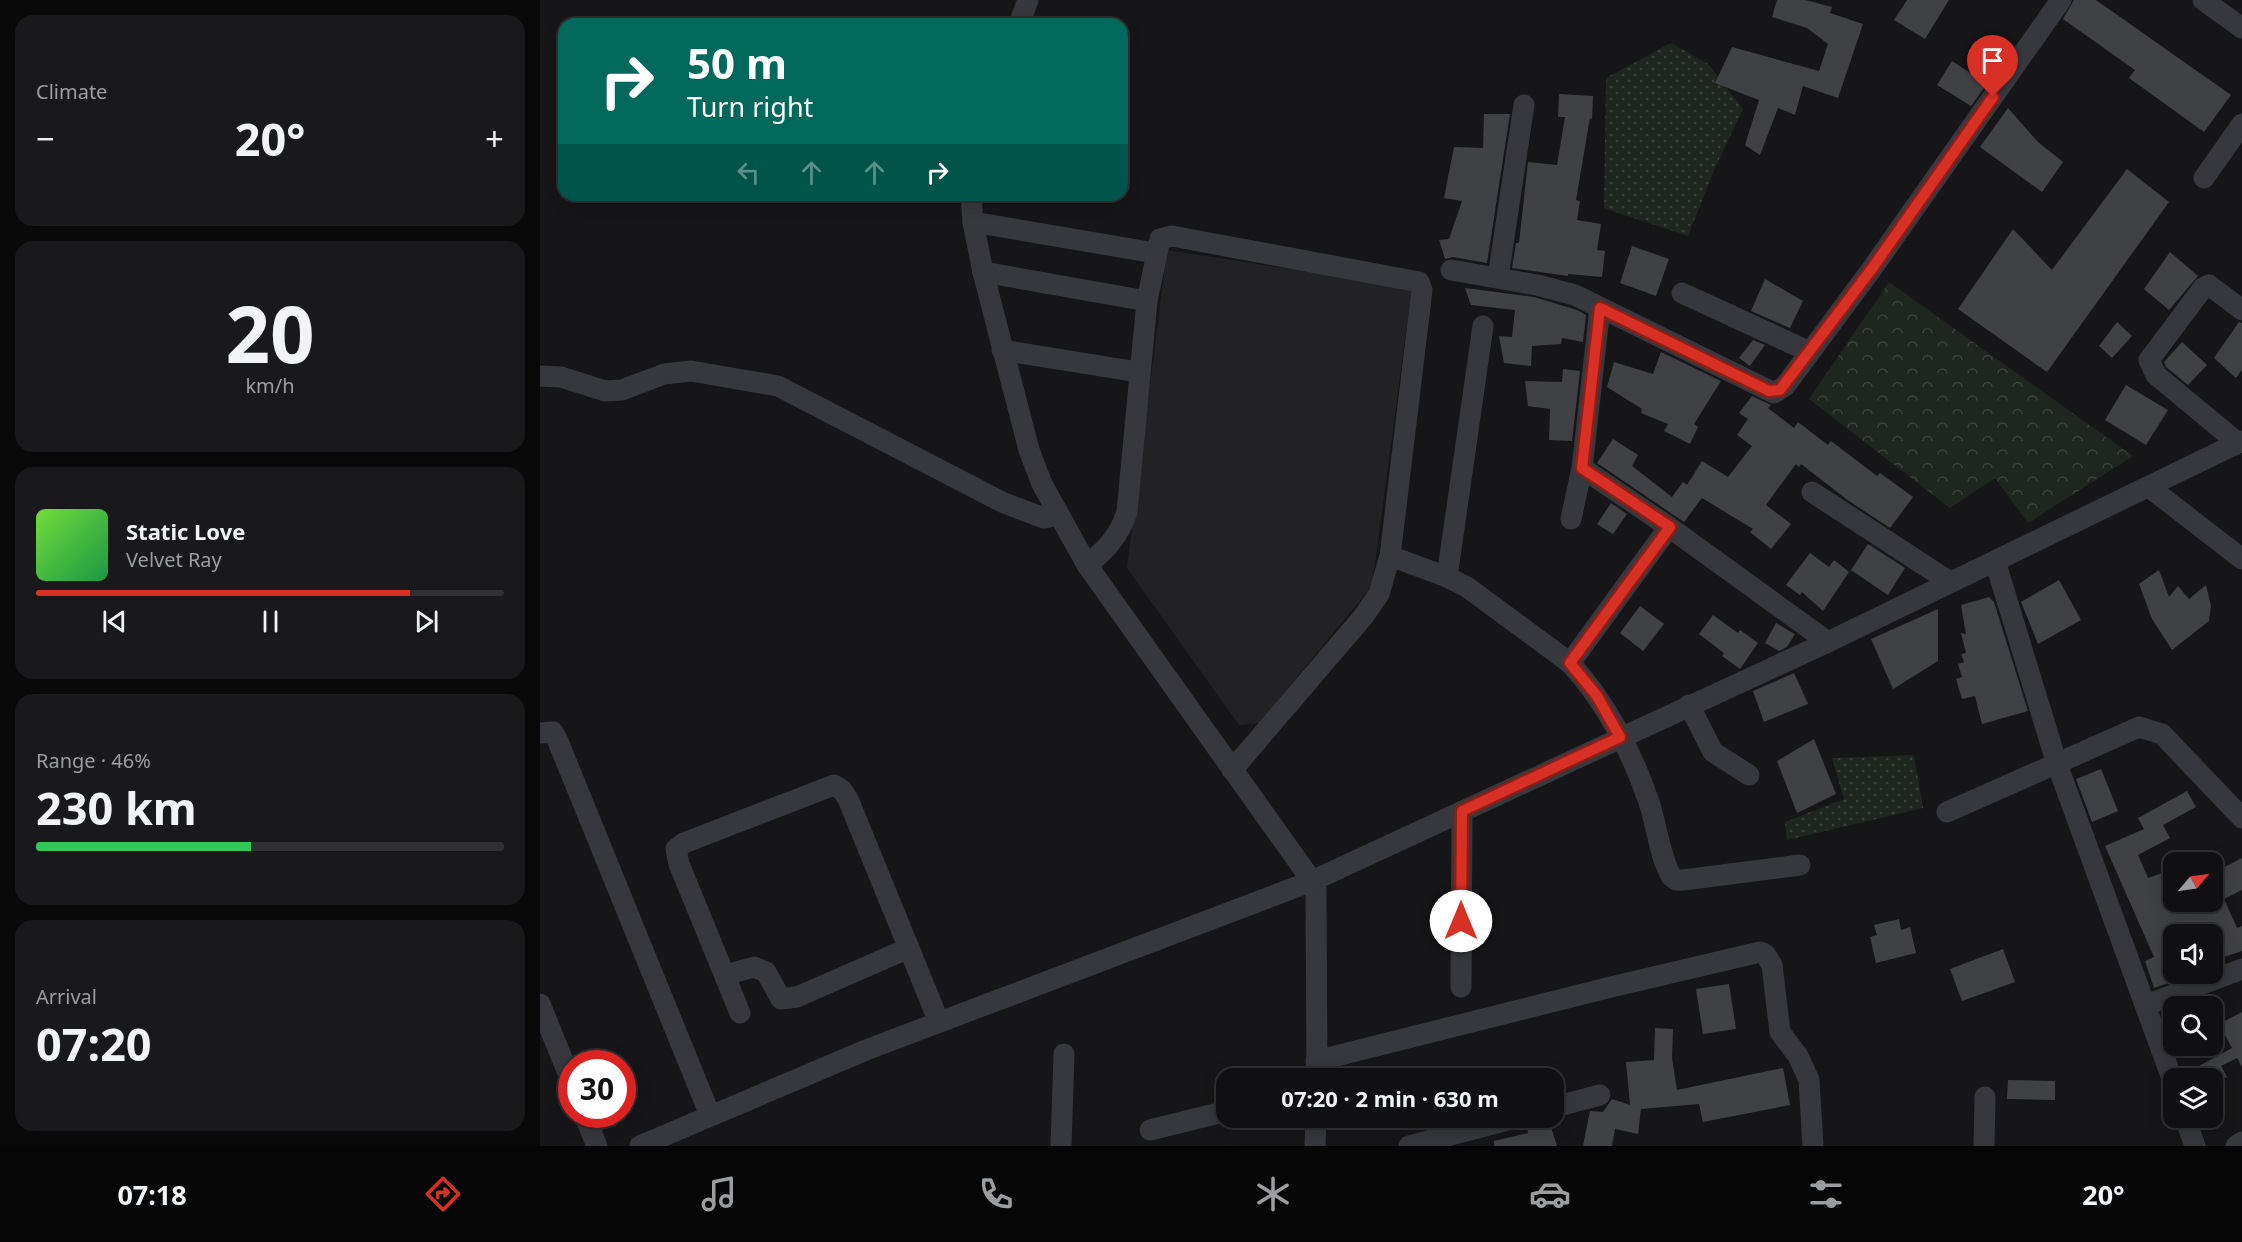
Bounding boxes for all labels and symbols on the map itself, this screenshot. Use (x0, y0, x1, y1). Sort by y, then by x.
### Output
pin (1967, 35, 2018, 97)
north arrow (2163, 852, 2223, 912)
position arrow (1429, 889, 1493, 953)
speed limit sign: 30 (558, 1050, 636, 1128)

